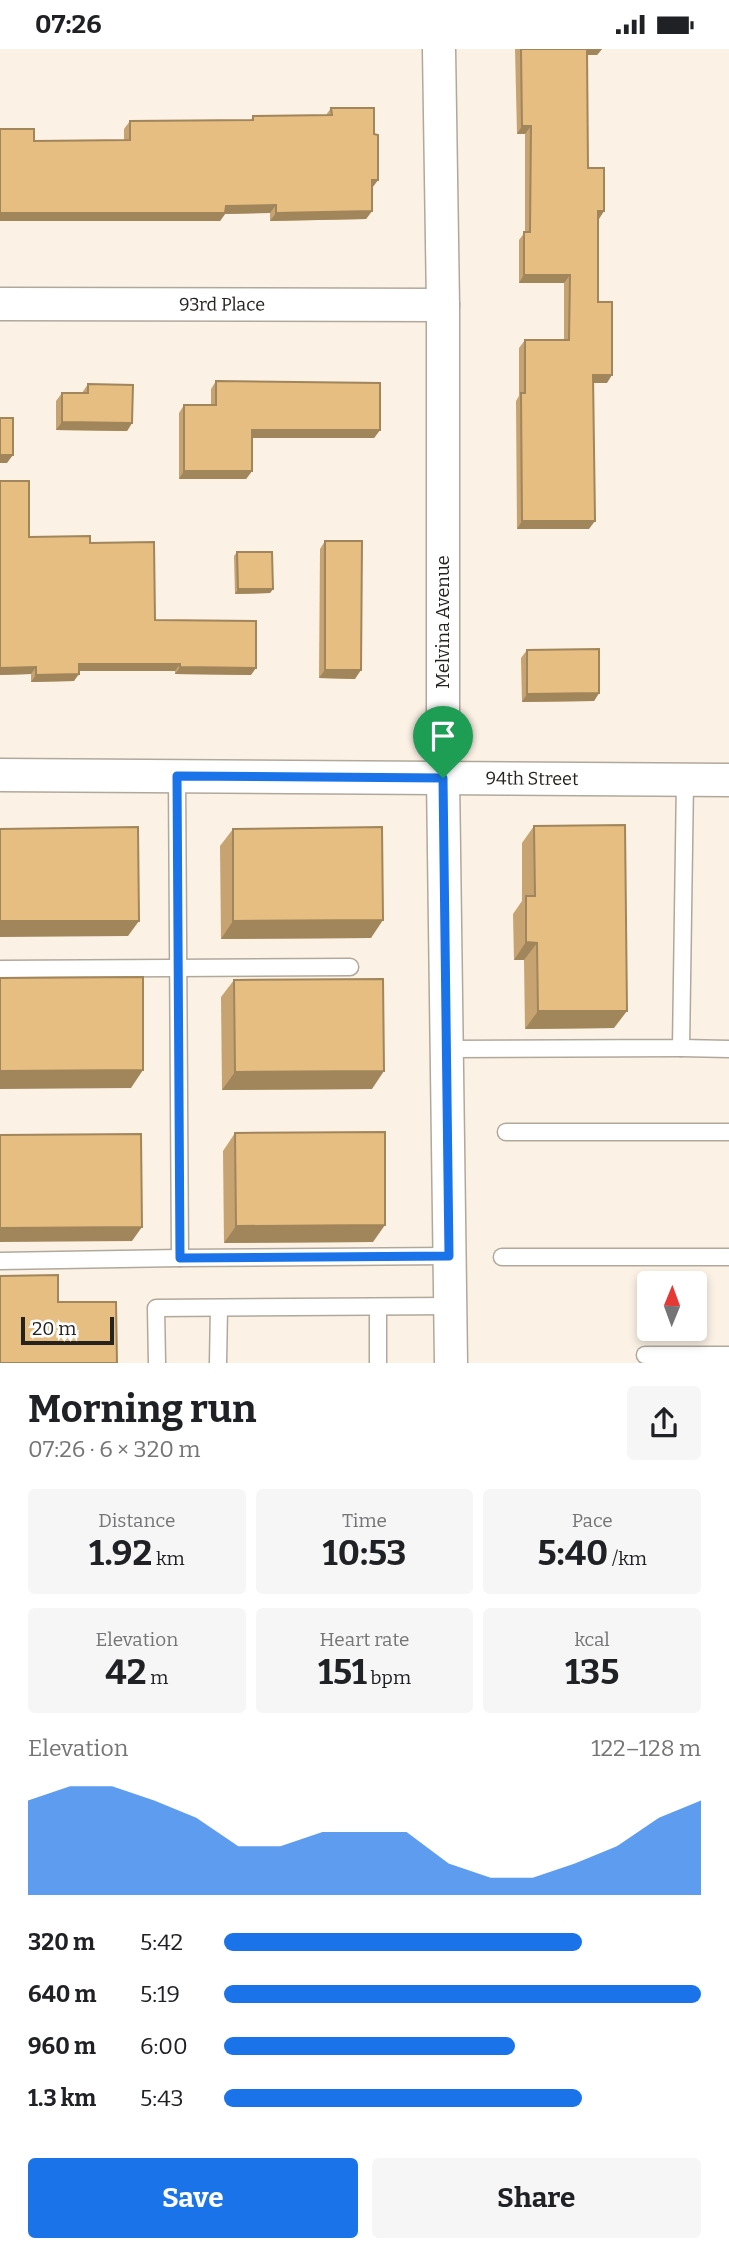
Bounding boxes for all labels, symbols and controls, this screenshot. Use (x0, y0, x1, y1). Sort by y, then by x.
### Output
text: 07:26 (35, 9, 102, 40)
street label: 93rd Place (179, 293, 265, 316)
street label: Melvina Avenue (432, 555, 454, 689)
pin (413, 706, 473, 778)
icon: arrive (424, 717, 462, 755)
street label: 94th Street (485, 767, 579, 790)
north arrow (637, 1271, 707, 1341)
map controls (637, 1271, 707, 1341)
scale bar (21, 1314, 114, 1346)
text: 20 m (32, 1317, 76, 1340)
text: Morning run (28, 1386, 256, 1432)
button: share (627, 1386, 701, 1460)
text: 07:26 · 6 × 320 m (28, 1435, 200, 1463)
text: Distance (98, 1509, 175, 1532)
text: Time (342, 1509, 387, 1532)
text: Pace (572, 1509, 613, 1532)
text: 1.92 (89, 1532, 152, 1574)
text: 10:53 (323, 1532, 406, 1574)
text: 5:40 (537, 1532, 608, 1574)
text: km (152, 1547, 185, 1570)
text: /km (608, 1547, 647, 1570)
text: Elevation (95, 1628, 178, 1651)
text: Heart rate (320, 1628, 409, 1651)
text: kcal (574, 1628, 610, 1651)
text: 42 (105, 1651, 146, 1693)
text: 151 (318, 1651, 367, 1693)
text: 135 (565, 1651, 619, 1693)
text: m (146, 1666, 168, 1689)
text: bpm (367, 1666, 411, 1689)
text: Elevation (28, 1734, 128, 1762)
text: 122–128 m (591, 1734, 701, 1762)
text: 320 m (28, 1928, 95, 1956)
text: 5:42 (140, 1928, 183, 1956)
text: 640 m (28, 1980, 96, 2008)
text: 5:19 (140, 1980, 180, 2008)
text: 960 m (28, 2032, 96, 2060)
text: 6:00 (140, 2032, 188, 2060)
text: 1.3 km (28, 2084, 96, 2112)
text: 5:43 (140, 2084, 184, 2112)
button: Save (28, 2158, 358, 2238)
button: Share (372, 2158, 701, 2238)

